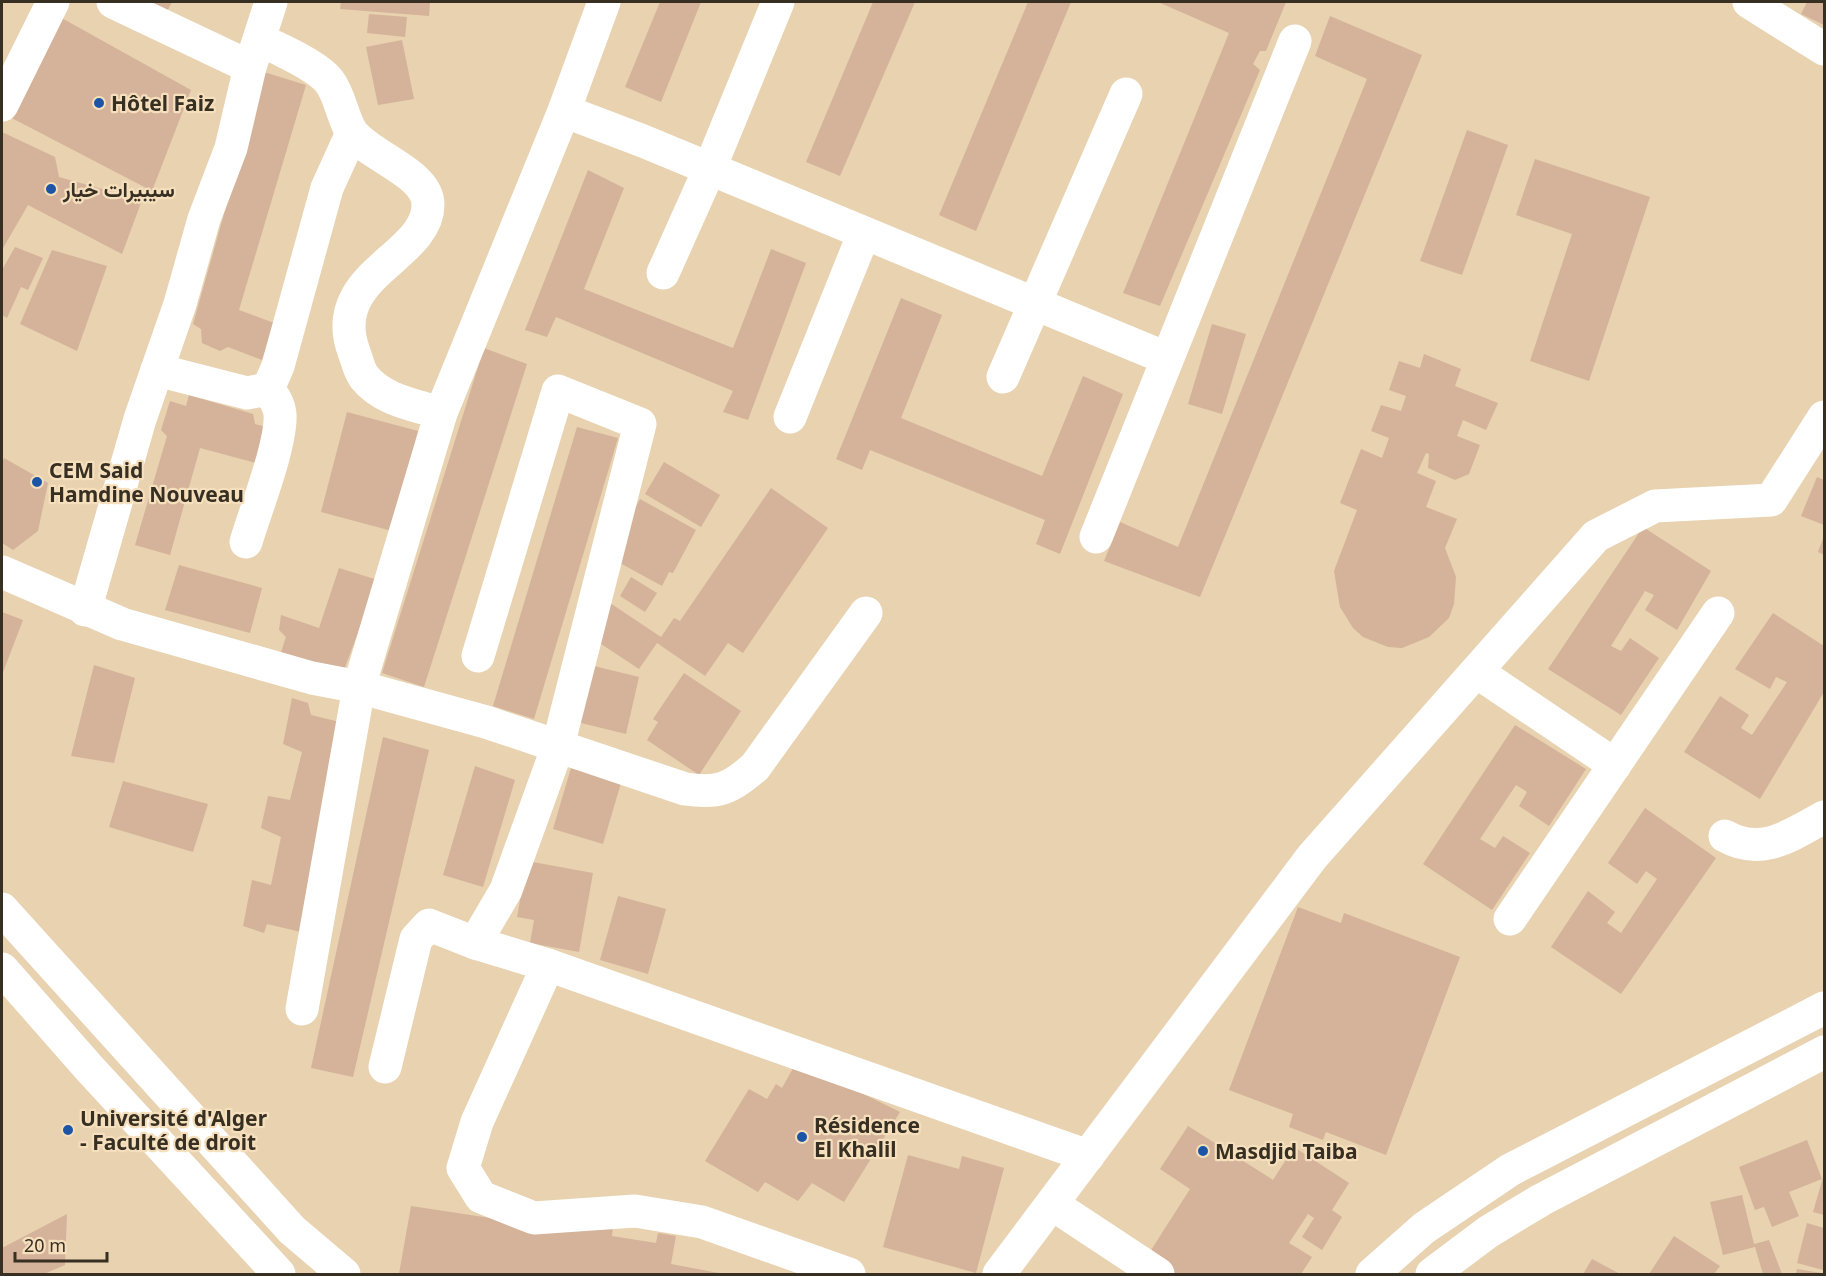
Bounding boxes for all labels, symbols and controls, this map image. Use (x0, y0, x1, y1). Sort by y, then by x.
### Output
place label: Hôtel Faiz (111, 89, 214, 117)
marker: Hôtel Faiz (92, 96, 106, 110)
place label: سيبيرات خيار (62, 175, 175, 203)
marker: سيبيرات خيار (44, 182, 58, 196)
place label: CEM Said Hamdine Nouveau (49, 456, 244, 508)
marker: CEM Said Hamdine Nouveau (30, 475, 44, 489)
place label: Université d'Alger - Faculté de droit (80, 1104, 268, 1156)
place label: Résidence El Khalil (814, 1111, 920, 1163)
marker: Université d'Alger - Faculté de droit (61, 1123, 75, 1137)
marker: Résidence El Khalil (795, 1130, 809, 1144)
place label: Masdjid Taiba (1215, 1137, 1358, 1165)
marker: Masdjid Taiba (1196, 1144, 1210, 1158)
scale bar (15, 1225, 106, 1263)
text: 20 m (24, 1233, 66, 1257)

